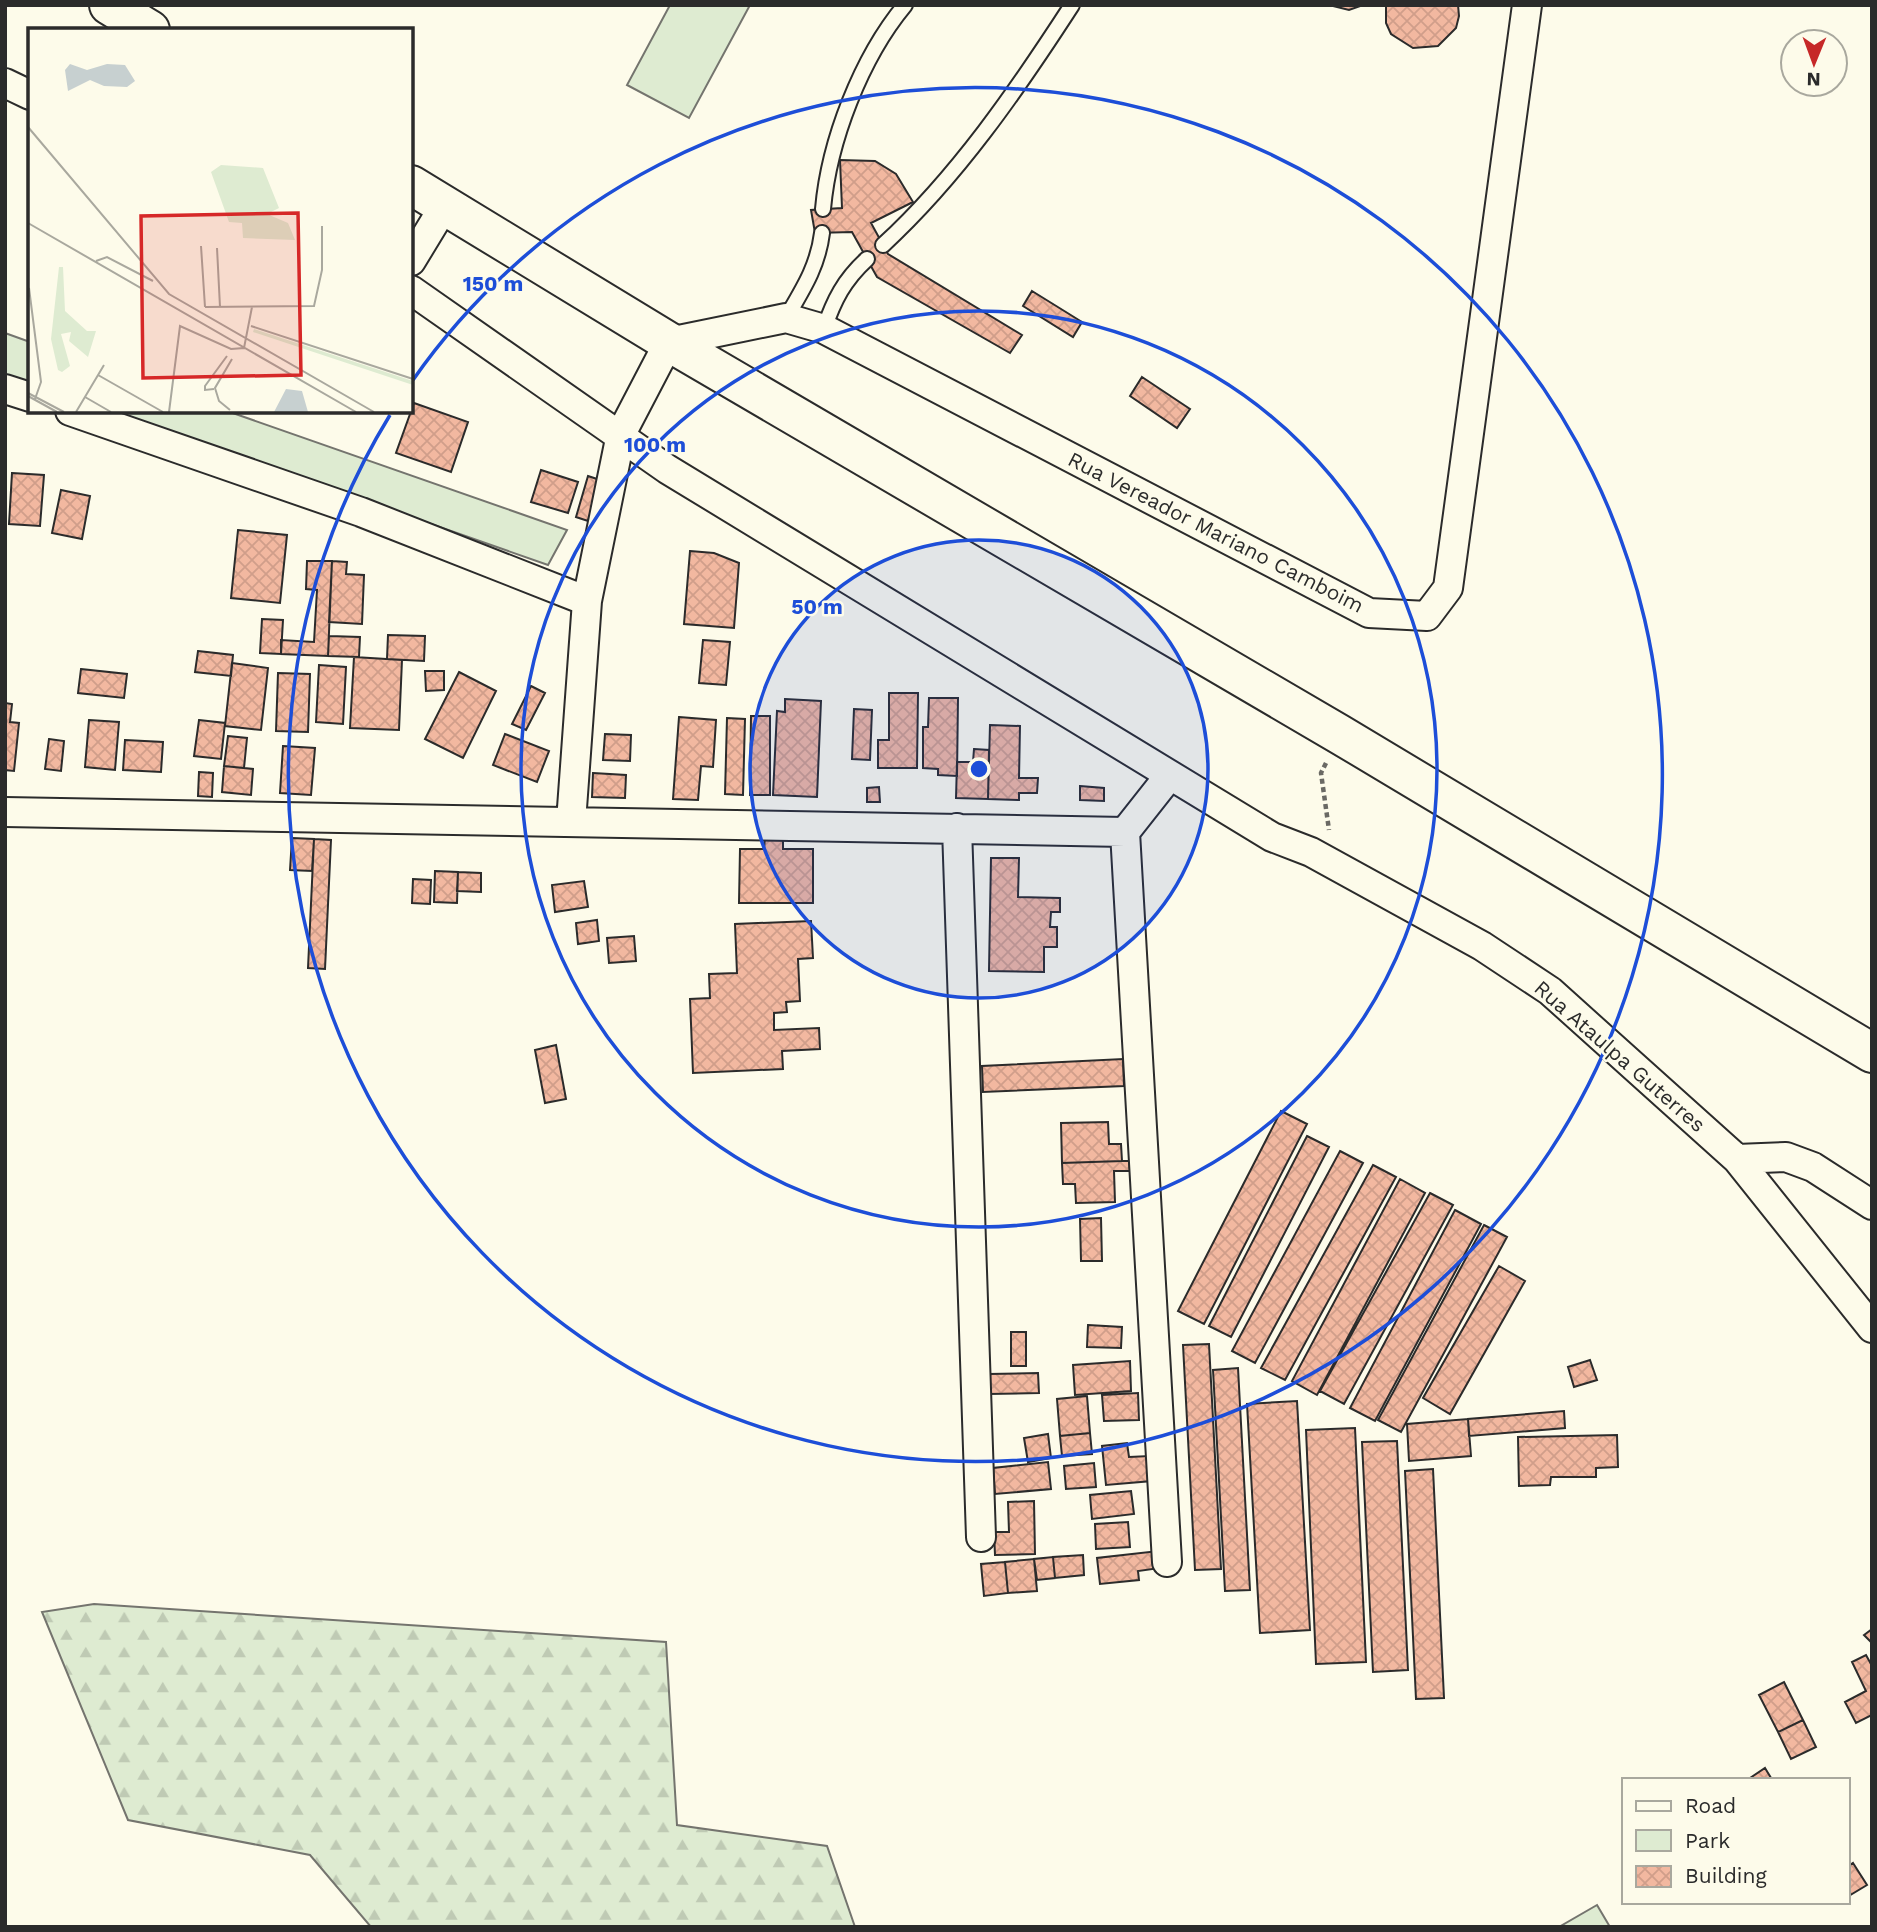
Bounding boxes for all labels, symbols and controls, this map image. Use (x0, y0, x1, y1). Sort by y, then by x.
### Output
inset map (28, 28, 413, 413)
north arrow (1779, 28, 1849, 98)
text: N (1806, 68, 1821, 91)
text: 150 m (463, 271, 523, 296)
text: 100 m (624, 432, 686, 457)
street label: Rua Vereador Mariano Camboim (1064, 446, 1368, 618)
text: 50 m (791, 594, 843, 619)
centre of rings (967, 757, 991, 781)
street label: Rua Ataulpa Guterres (1529, 975, 1711, 1137)
legend (1622, 1778, 1849, 1904)
text: Road (1685, 1793, 1736, 1818)
text: Park (1685, 1828, 1730, 1853)
text: Building (1685, 1863, 1767, 1888)

